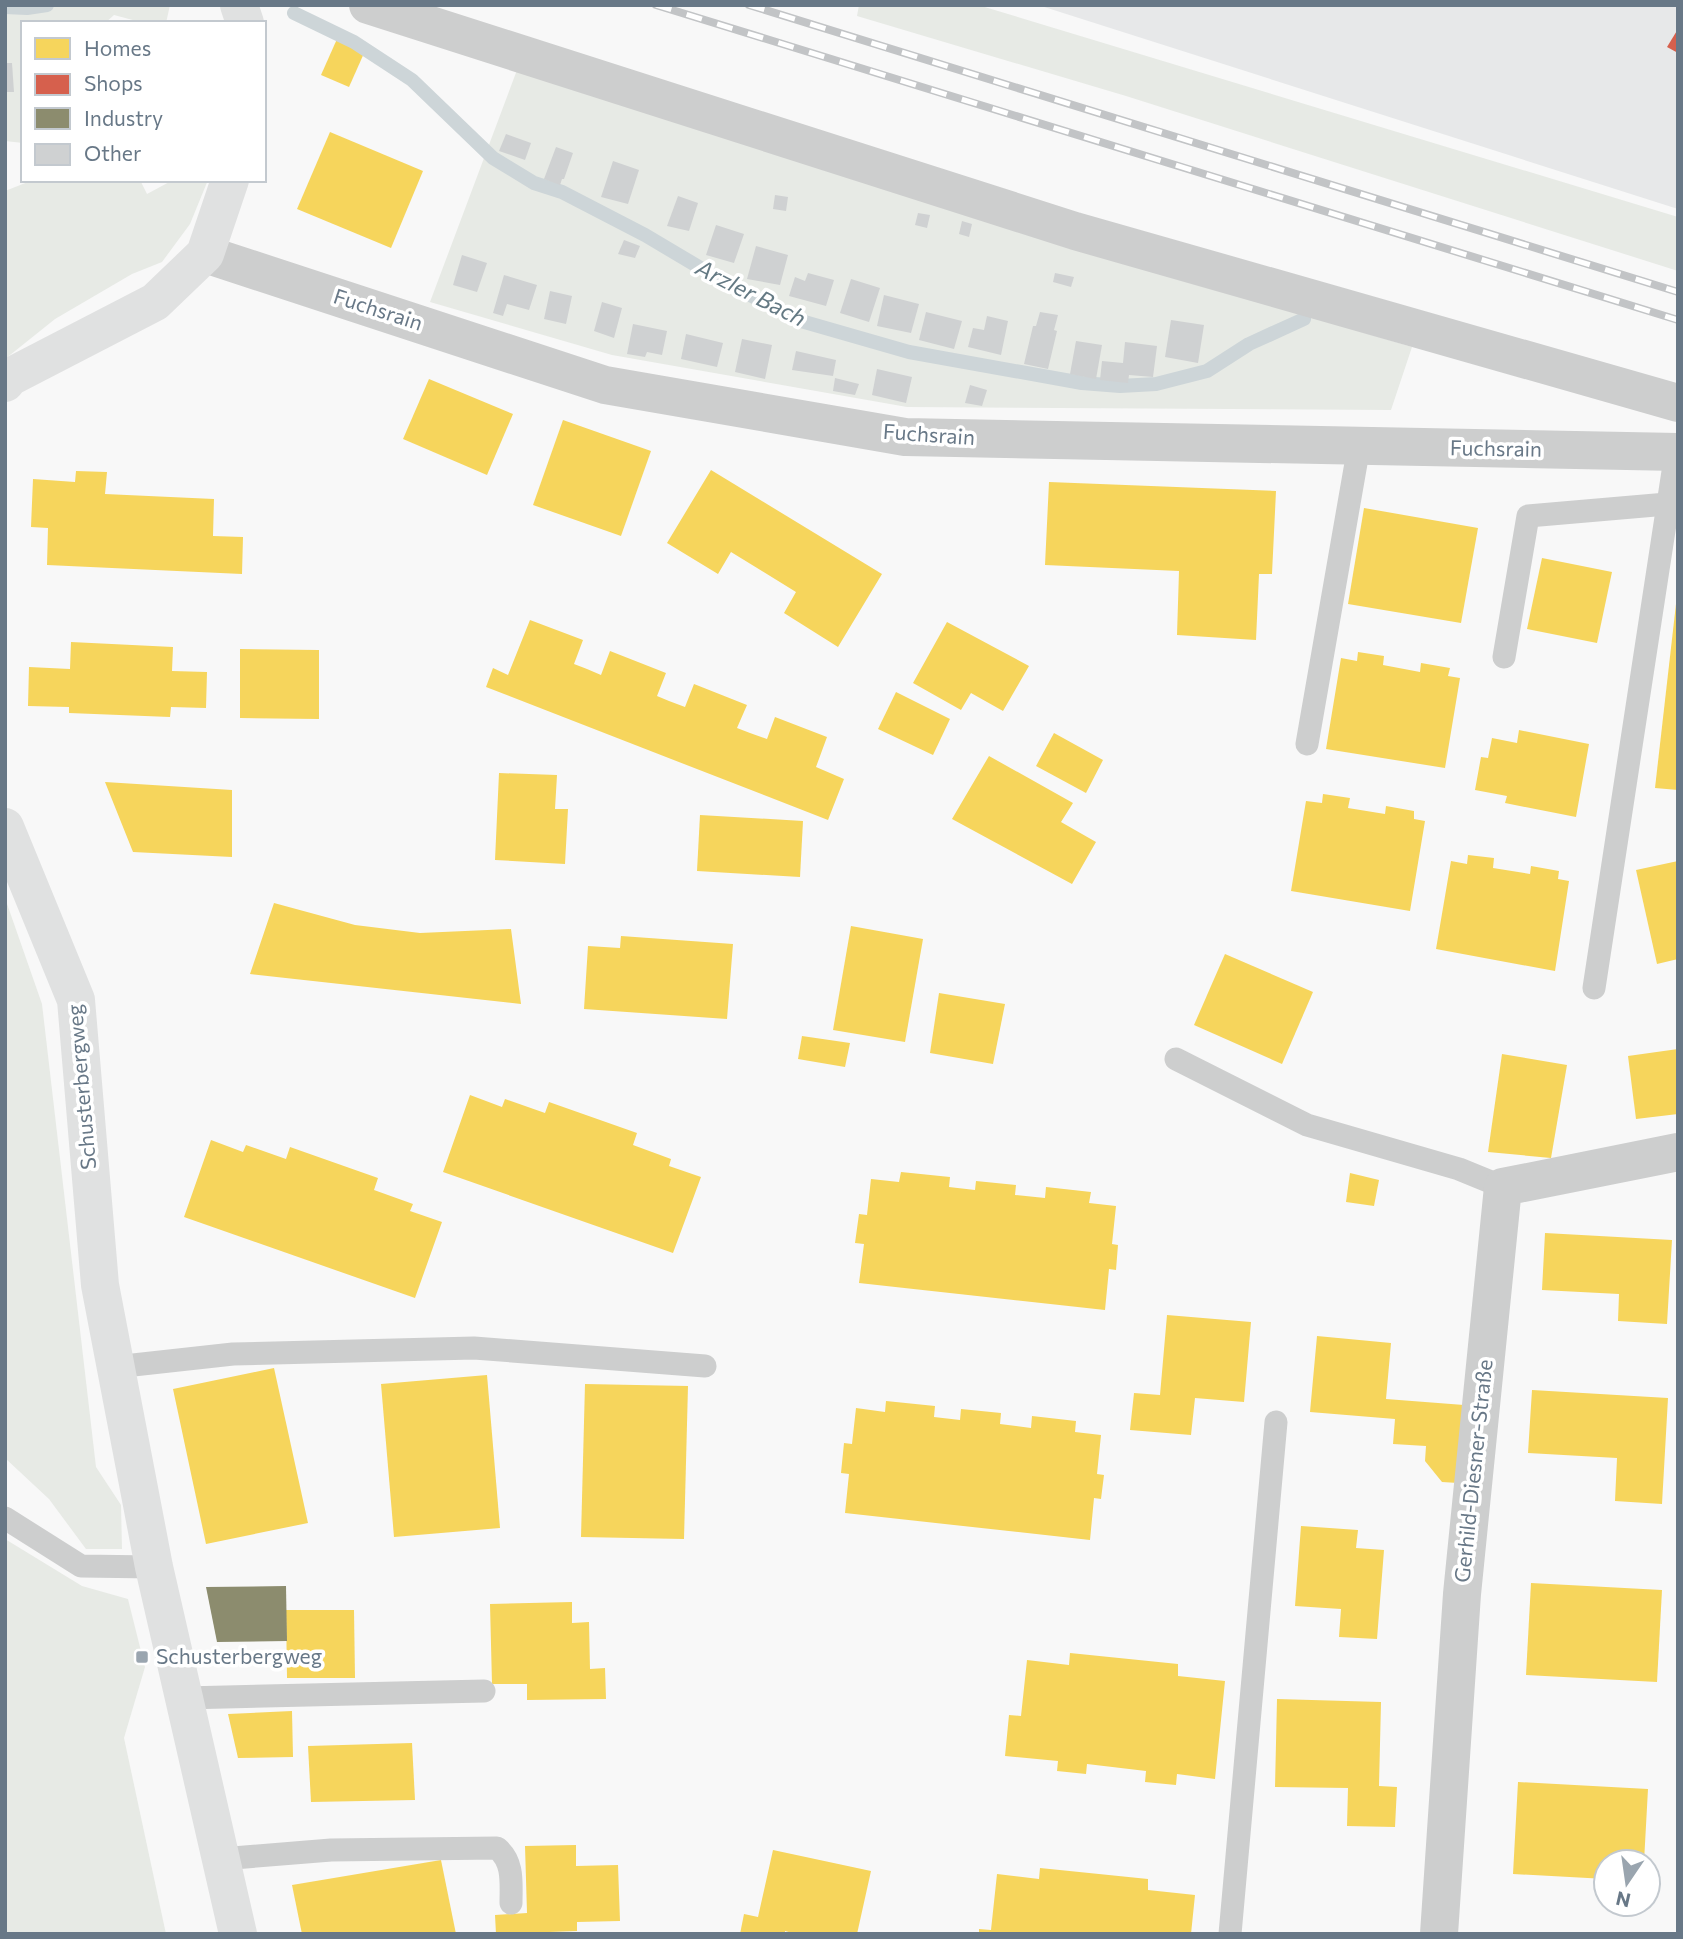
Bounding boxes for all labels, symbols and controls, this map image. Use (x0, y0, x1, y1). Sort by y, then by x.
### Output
legend (21, 21, 266, 182)
text: Homes (84, 35, 151, 60)
text: Shops (84, 70, 143, 95)
text: Industry (84, 105, 163, 130)
text: Other (84, 140, 141, 165)
water label: Arzler Bach (691, 252, 811, 332)
street label: Fuchsrain (331, 282, 426, 335)
street label: Fuchsrain (882, 418, 976, 449)
street label: Fuchsrain (1450, 434, 1542, 461)
street label: Schusterbergweg (61, 1003, 100, 1171)
street label: Gerhild-Diesner-Straße (1448, 1358, 1497, 1584)
place label: Schusterbergweg (156, 1643, 322, 1668)
marker: Schusterbergweg (134, 1649, 150, 1665)
north arrow (1592, 1848, 1662, 1918)
text: N (1614, 1887, 1633, 1913)

